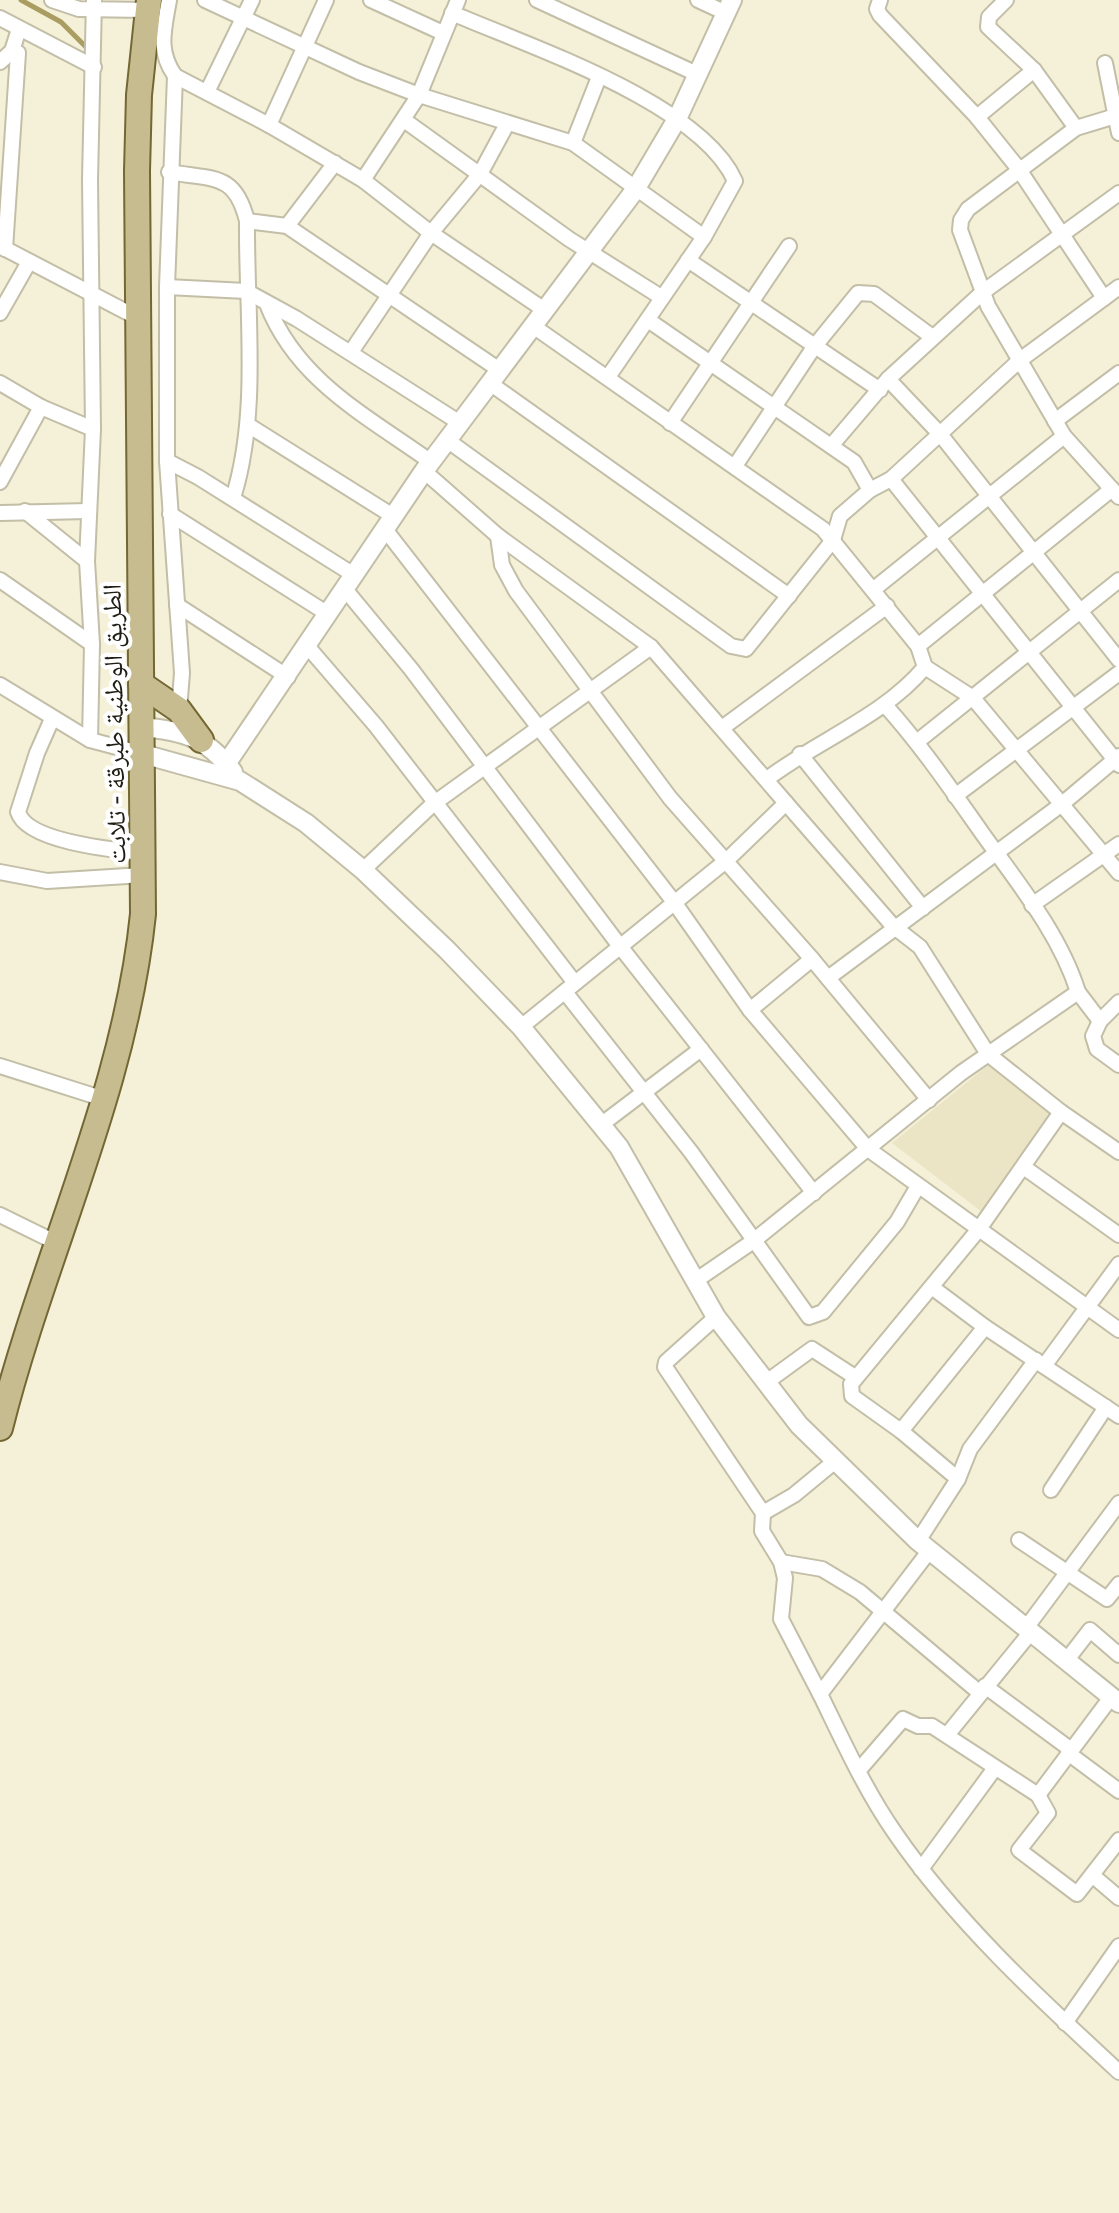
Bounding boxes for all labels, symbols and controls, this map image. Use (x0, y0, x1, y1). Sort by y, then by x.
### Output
street label: الطريق الوطنية طبرقة - تلابت (93, 584, 133, 864)

